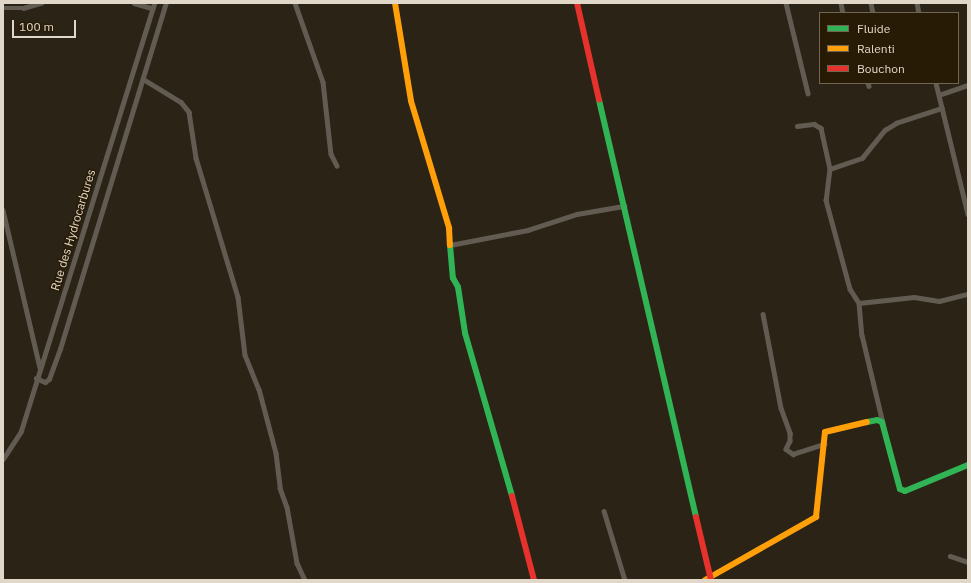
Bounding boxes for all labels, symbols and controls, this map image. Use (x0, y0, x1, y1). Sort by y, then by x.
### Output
scale bar (14, 12, 78, 38)
legend (819, 12, 959, 84)
text: 100 m (19, 19, 54, 34)
text: Fluide (857, 21, 890, 36)
text: Ralenti (857, 41, 895, 56)
text: Bouchon (857, 61, 905, 76)
street label: Rue des Hydrocarbures (48, 168, 98, 292)

